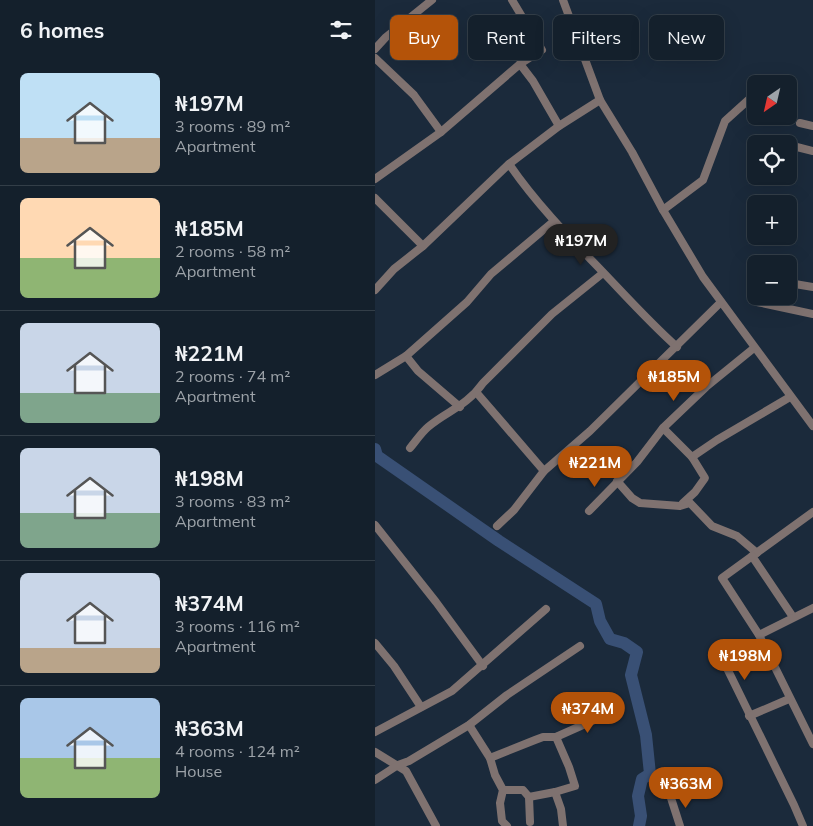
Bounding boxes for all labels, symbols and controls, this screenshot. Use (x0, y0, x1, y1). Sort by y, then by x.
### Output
chip: Buy (390, 15, 458, 60)
chip: Rent (468, 15, 543, 60)
chip: Filters (553, 15, 639, 60)
chip: New (649, 15, 724, 60)
icon: filters (327, 16, 355, 44)
text: 6 homes (20, 17, 104, 43)
north arrow (747, 75, 797, 125)
map controls (747, 75, 797, 305)
text: ₦197M (175, 90, 244, 116)
icon: home (60, 93, 120, 153)
text: 3 rooms · 89 m² (175, 116, 290, 136)
button: locate (747, 135, 797, 185)
text: Apartment (175, 136, 256, 156)
button: + (747, 195, 797, 245)
text: ₦185M (175, 215, 244, 241)
icon: home (60, 218, 120, 278)
pin: ₦197M (546, 224, 616, 266)
text: ₦197M (555, 230, 607, 250)
text: 2 rooms · 58 m² (175, 241, 290, 261)
button: − (747, 255, 797, 305)
text: Apartment (175, 261, 256, 281)
text: ₦221M (175, 340, 244, 366)
icon: home (60, 343, 120, 403)
pin: ₦185M (639, 360, 709, 402)
text: 2 rooms · 74 m² (175, 366, 290, 386)
text: ₦185M (648, 366, 700, 386)
text: Apartment (175, 386, 256, 406)
pin: ₦221M (560, 446, 630, 488)
text: ₦221M (569, 452, 621, 472)
text: ₦198M (175, 465, 244, 491)
icon: home (60, 468, 120, 528)
text: 3 rooms · 83 m² (175, 491, 290, 511)
text: Apartment (175, 511, 256, 531)
text: ₦374M (175, 590, 244, 616)
icon: home (60, 593, 120, 653)
text: 3 rooms · 116 m² (175, 616, 300, 636)
text: Apartment (175, 636, 256, 656)
pin: ₦198M (710, 638, 780, 681)
text: ₦198M (719, 645, 771, 665)
pin: ₦374M (553, 692, 623, 734)
text: ₦374M (562, 698, 614, 718)
text: ₦363M (175, 715, 244, 741)
icon: home (60, 718, 120, 778)
text: 4 rooms · 124 m² (175, 741, 300, 761)
text: House (175, 761, 222, 781)
pin: ₦363M (651, 766, 721, 809)
text: ₦363M (660, 773, 712, 793)

